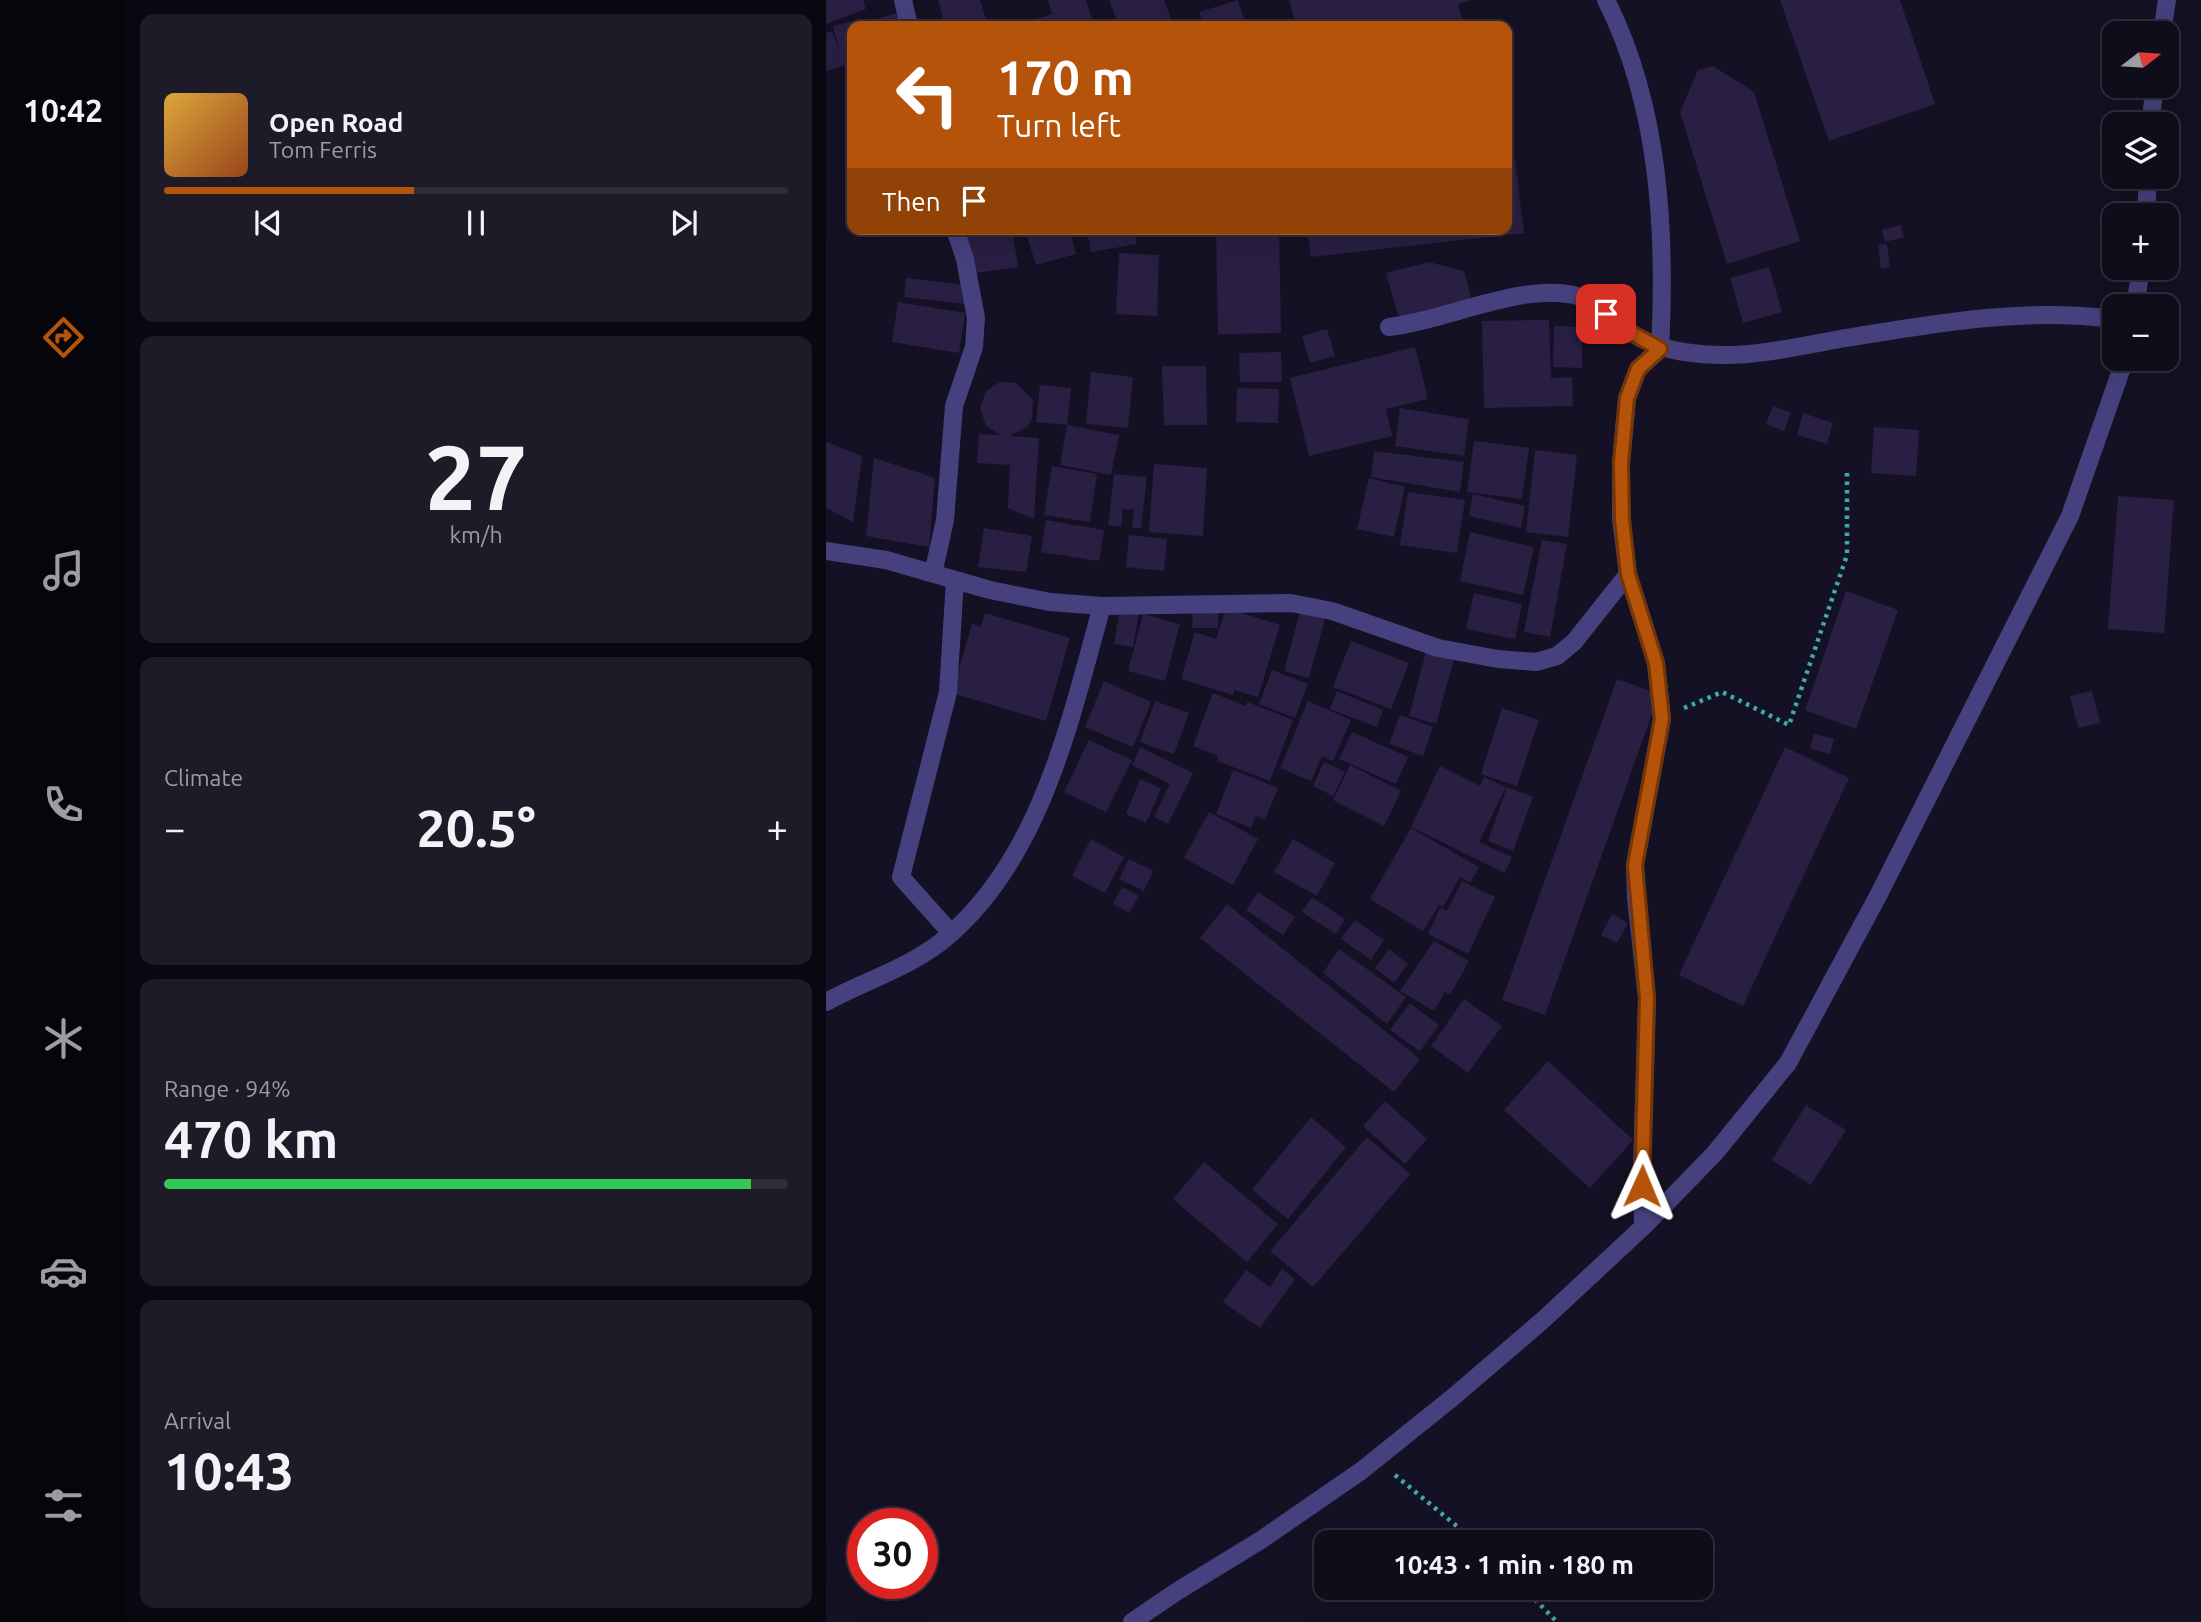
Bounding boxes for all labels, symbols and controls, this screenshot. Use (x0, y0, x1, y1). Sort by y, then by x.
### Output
north arrow (2102, 21, 2179, 98)
map controls (2102, 21, 2179, 371)
icon: left (882, 49, 973, 140)
text: 170 m (997, 49, 1134, 104)
text: 10:42 (23, 92, 103, 128)
text: Turn left (997, 107, 1121, 143)
text: Open Road (269, 108, 403, 137)
button: layers (2102, 112, 2179, 189)
text: Tom Ferris (269, 137, 377, 162)
icon: arrive (955, 182, 993, 220)
text: Then (882, 187, 941, 216)
button: + (2102, 203, 2179, 280)
icon: previous (249, 204, 287, 242)
icon: pause (457, 204, 495, 242)
icon: next (665, 204, 703, 242)
pin (1576, 284, 1636, 344)
button: − (2102, 294, 2179, 371)
icon: arrive (1587, 295, 1625, 333)
icon: directions (39, 313, 88, 362)
text: 27 (425, 425, 527, 527)
text: km/h (449, 522, 503, 547)
icon: music (39, 546, 88, 595)
text: Climate (164, 765, 243, 790)
icon: phone (39, 780, 88, 829)
text: 20.5° (416, 799, 536, 857)
text: − (164, 807, 185, 849)
text: + (767, 807, 788, 849)
icon: climate (39, 1014, 88, 1063)
text: Range · 94% (164, 1076, 291, 1101)
text: 470 km (164, 1110, 338, 1168)
position arrow (1605, 1149, 1679, 1223)
icon: car (39, 1247, 88, 1296)
text: Arrival (164, 1408, 231, 1433)
text: 10:43 (164, 1442, 294, 1500)
icon: filters (39, 1481, 88, 1530)
speed limit sign: 30 (847, 1508, 938, 1599)
text: 10:43 · 1 min · 180 m (1393, 1550, 1634, 1579)

